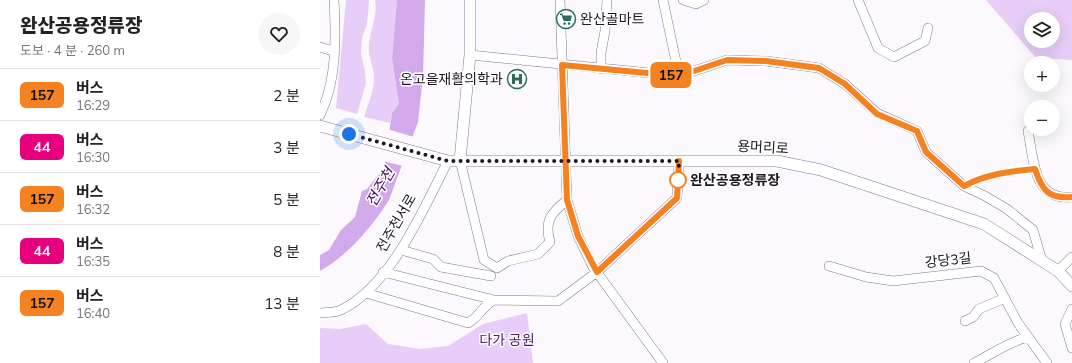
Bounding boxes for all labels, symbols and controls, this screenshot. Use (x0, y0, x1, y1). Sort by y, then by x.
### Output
supermarket icon: 완산골마트 (555, 8, 577, 30)
place label: 완산골마트 (580, 10, 645, 28)
map controls (1024, 12, 1060, 136)
button: layers (1024, 12, 1060, 48)
text: 완산공용정류장 (20, 13, 142, 37)
button: heart (258, 13, 300, 55)
text: 도보 · 4 분 · 260 m (20, 42, 125, 58)
button: + (1024, 56, 1060, 92)
line badge: 157 (648, 62, 694, 88)
text: 157 (658, 66, 684, 84)
hospital icon: 온고을재활의학과 (506, 68, 528, 90)
place label: 온고을재활의학과 (400, 70, 503, 88)
text: 버스 (76, 78, 104, 97)
text: 157 (29, 86, 55, 104)
text: 2 분 (273, 86, 300, 105)
text: 16:29 (76, 97, 110, 113)
button: − (1024, 100, 1060, 136)
your location (339, 124, 359, 144)
text: 버스 (76, 130, 104, 149)
street label: 용머리로 (737, 137, 789, 157)
text: 44 (34, 138, 50, 156)
text: 3 분 (273, 138, 300, 157)
text: 16:30 (76, 149, 110, 165)
water label: 전주천 (361, 162, 400, 210)
marker: 완산공용정류장 (669, 171, 687, 189)
place label: 완산공용정류장 (690, 171, 780, 189)
text: 버스 (76, 182, 104, 201)
text: 157 (29, 190, 55, 208)
text: 5 분 (273, 190, 300, 209)
street label: 전주천서로 (372, 191, 420, 255)
text: 16:32 (76, 201, 110, 217)
text: 버스 (76, 234, 104, 253)
text: 44 (34, 242, 50, 260)
text: 8 분 (273, 242, 300, 261)
street label: 강당3길 (924, 249, 972, 271)
text: 16:35 (76, 253, 110, 269)
text: 버스 (76, 286, 104, 305)
text: 157 (29, 294, 55, 312)
text: 13 분 (264, 294, 300, 313)
text: 16:40 (76, 305, 110, 321)
park label: 다가 공원 (479, 331, 535, 349)

